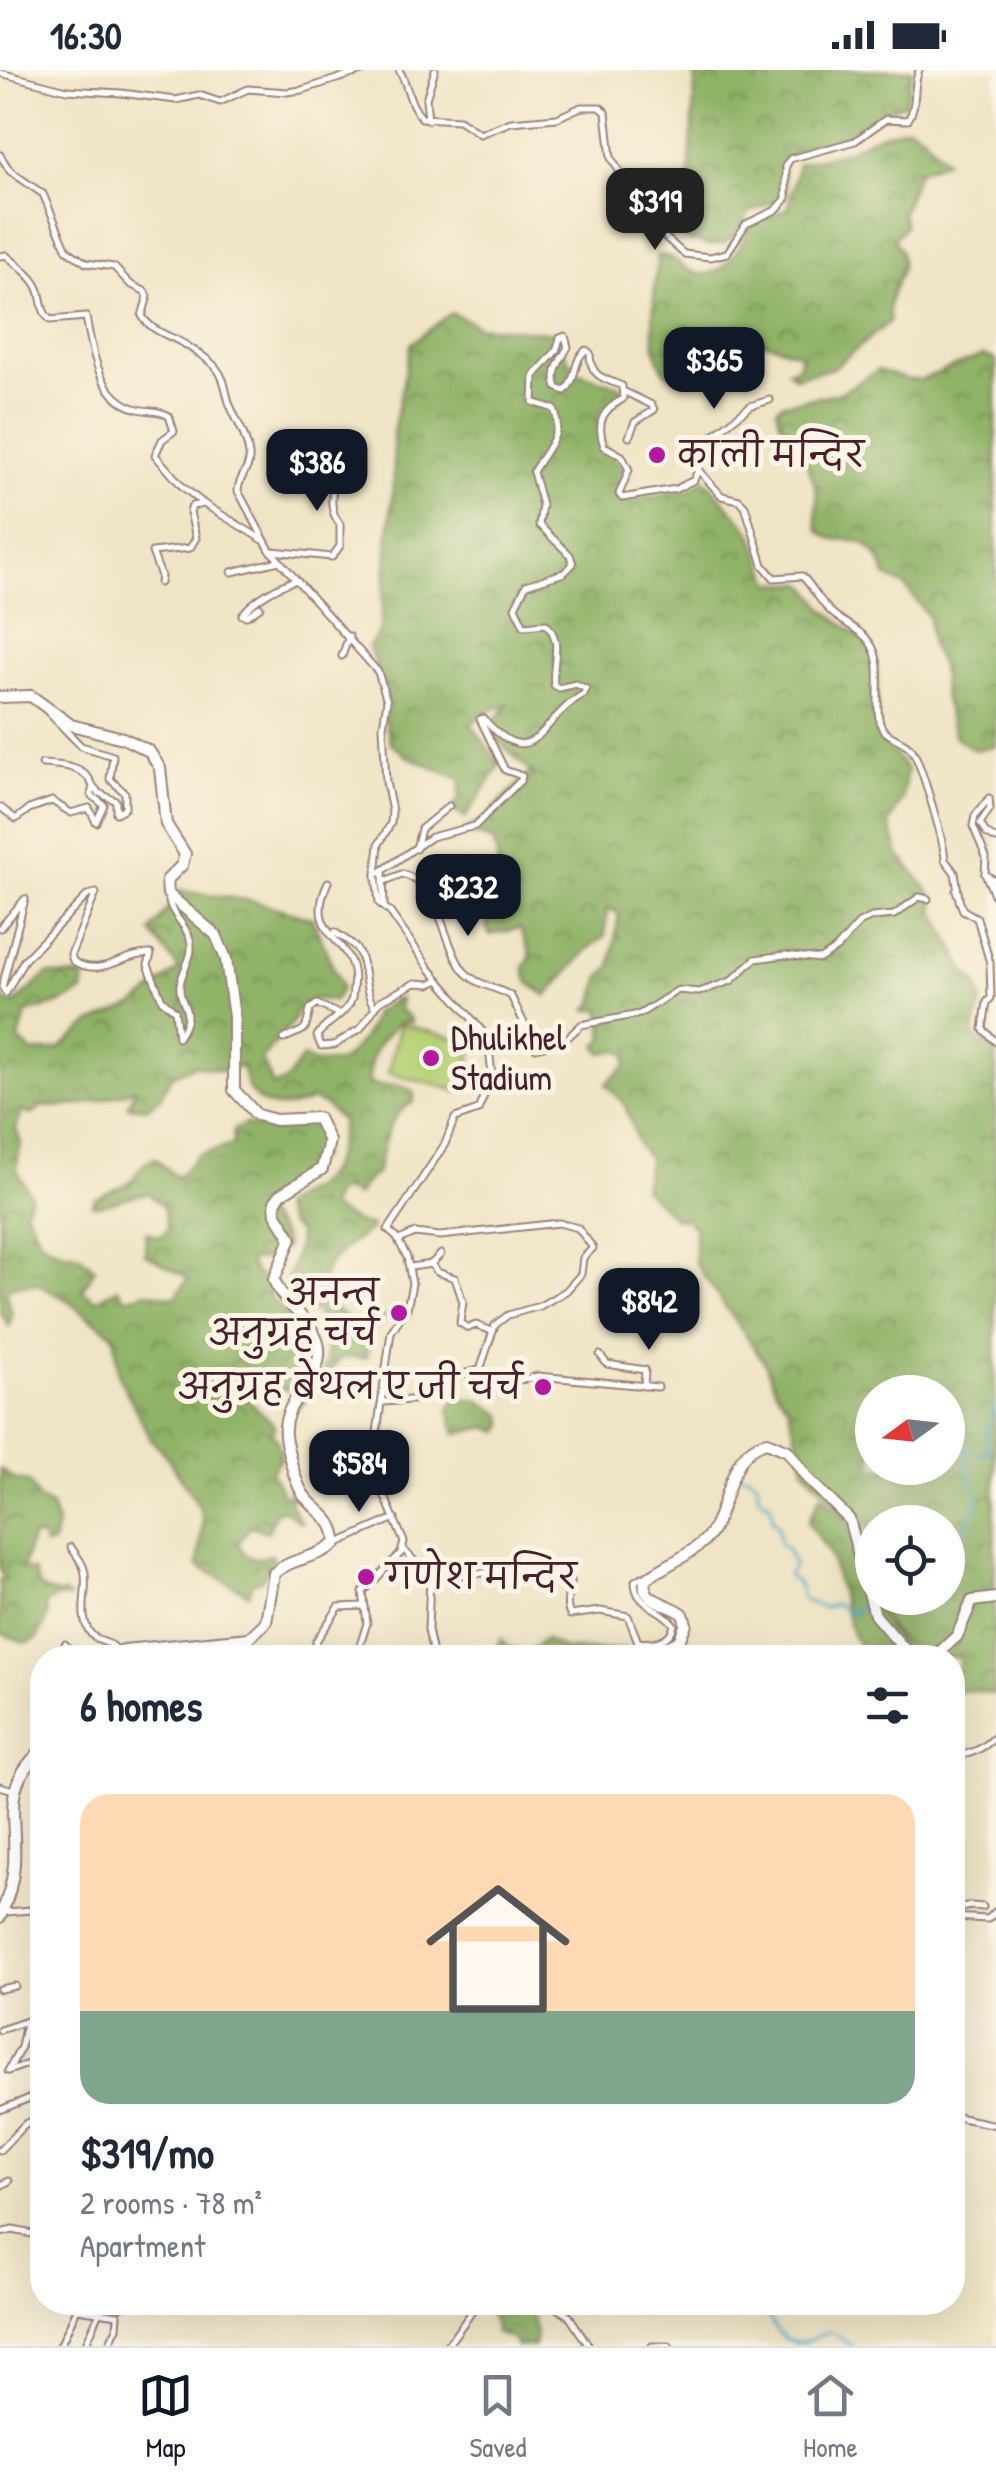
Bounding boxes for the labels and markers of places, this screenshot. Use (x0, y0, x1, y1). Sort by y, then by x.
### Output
pin: $319 (596, 168, 714, 253)
pin: $365 (655, 327, 773, 412)
place label: काली मन्दिर (677, 428, 866, 478)
pin: $386 (258, 429, 376, 514)
marker: काली मन्दिर (646, 444, 668, 466)
pin: $232 (409, 854, 527, 939)
place label: Dhulikhel Stadium (451, 1014, 567, 1101)
marker: Dhulikhel Stadium (420, 1047, 442, 1069)
pin: $842 (590, 1268, 708, 1353)
place label: अनन्त अनुग्रह चर्च (208, 1269, 381, 1360)
marker: अनन्त अनुग्रह चर्च (388, 1302, 410, 1324)
place label: अनुग्रह बेथल ए जी चर्च (177, 1357, 525, 1414)
marker: अनुग्रह बेथल ए जी चर्च (532, 1376, 554, 1398)
pin: $584 (300, 1430, 418, 1515)
place label: गणेश मन्दिर (384, 1547, 579, 1600)
marker: गणेश मन्दिर (355, 1566, 377, 1588)

